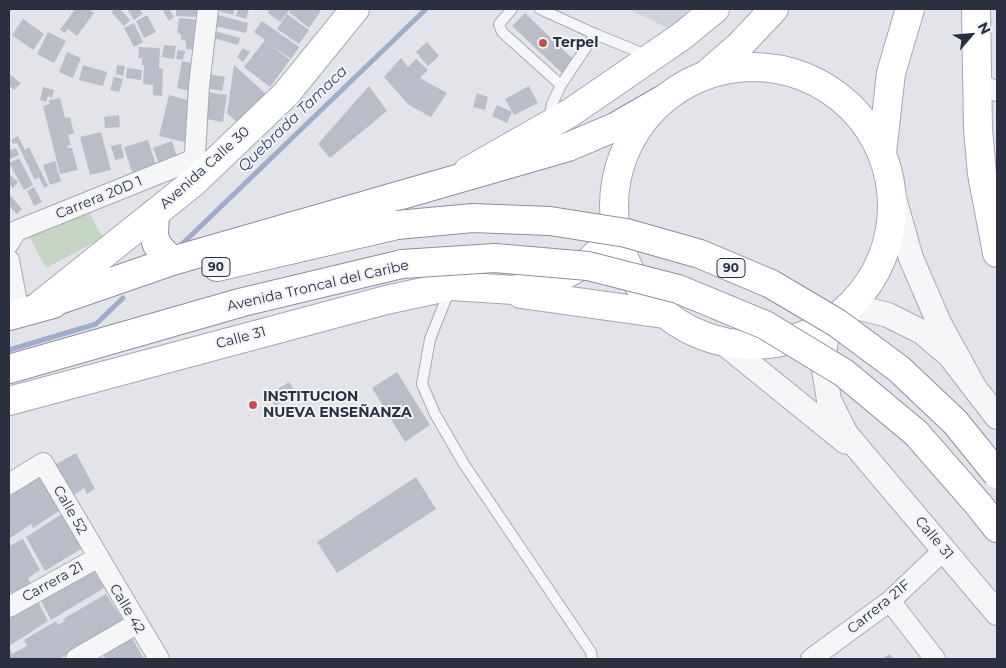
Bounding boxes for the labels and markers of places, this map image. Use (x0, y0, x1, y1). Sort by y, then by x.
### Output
place label: Terpel (553, 35, 598, 51)
marker: Terpel (537, 37, 549, 49)
place label: INSTITUCION NUEVA ENSEÑANZA (263, 389, 412, 422)
marker: INSTITUCION NUEVA ENSEÑANZA (247, 399, 259, 411)

